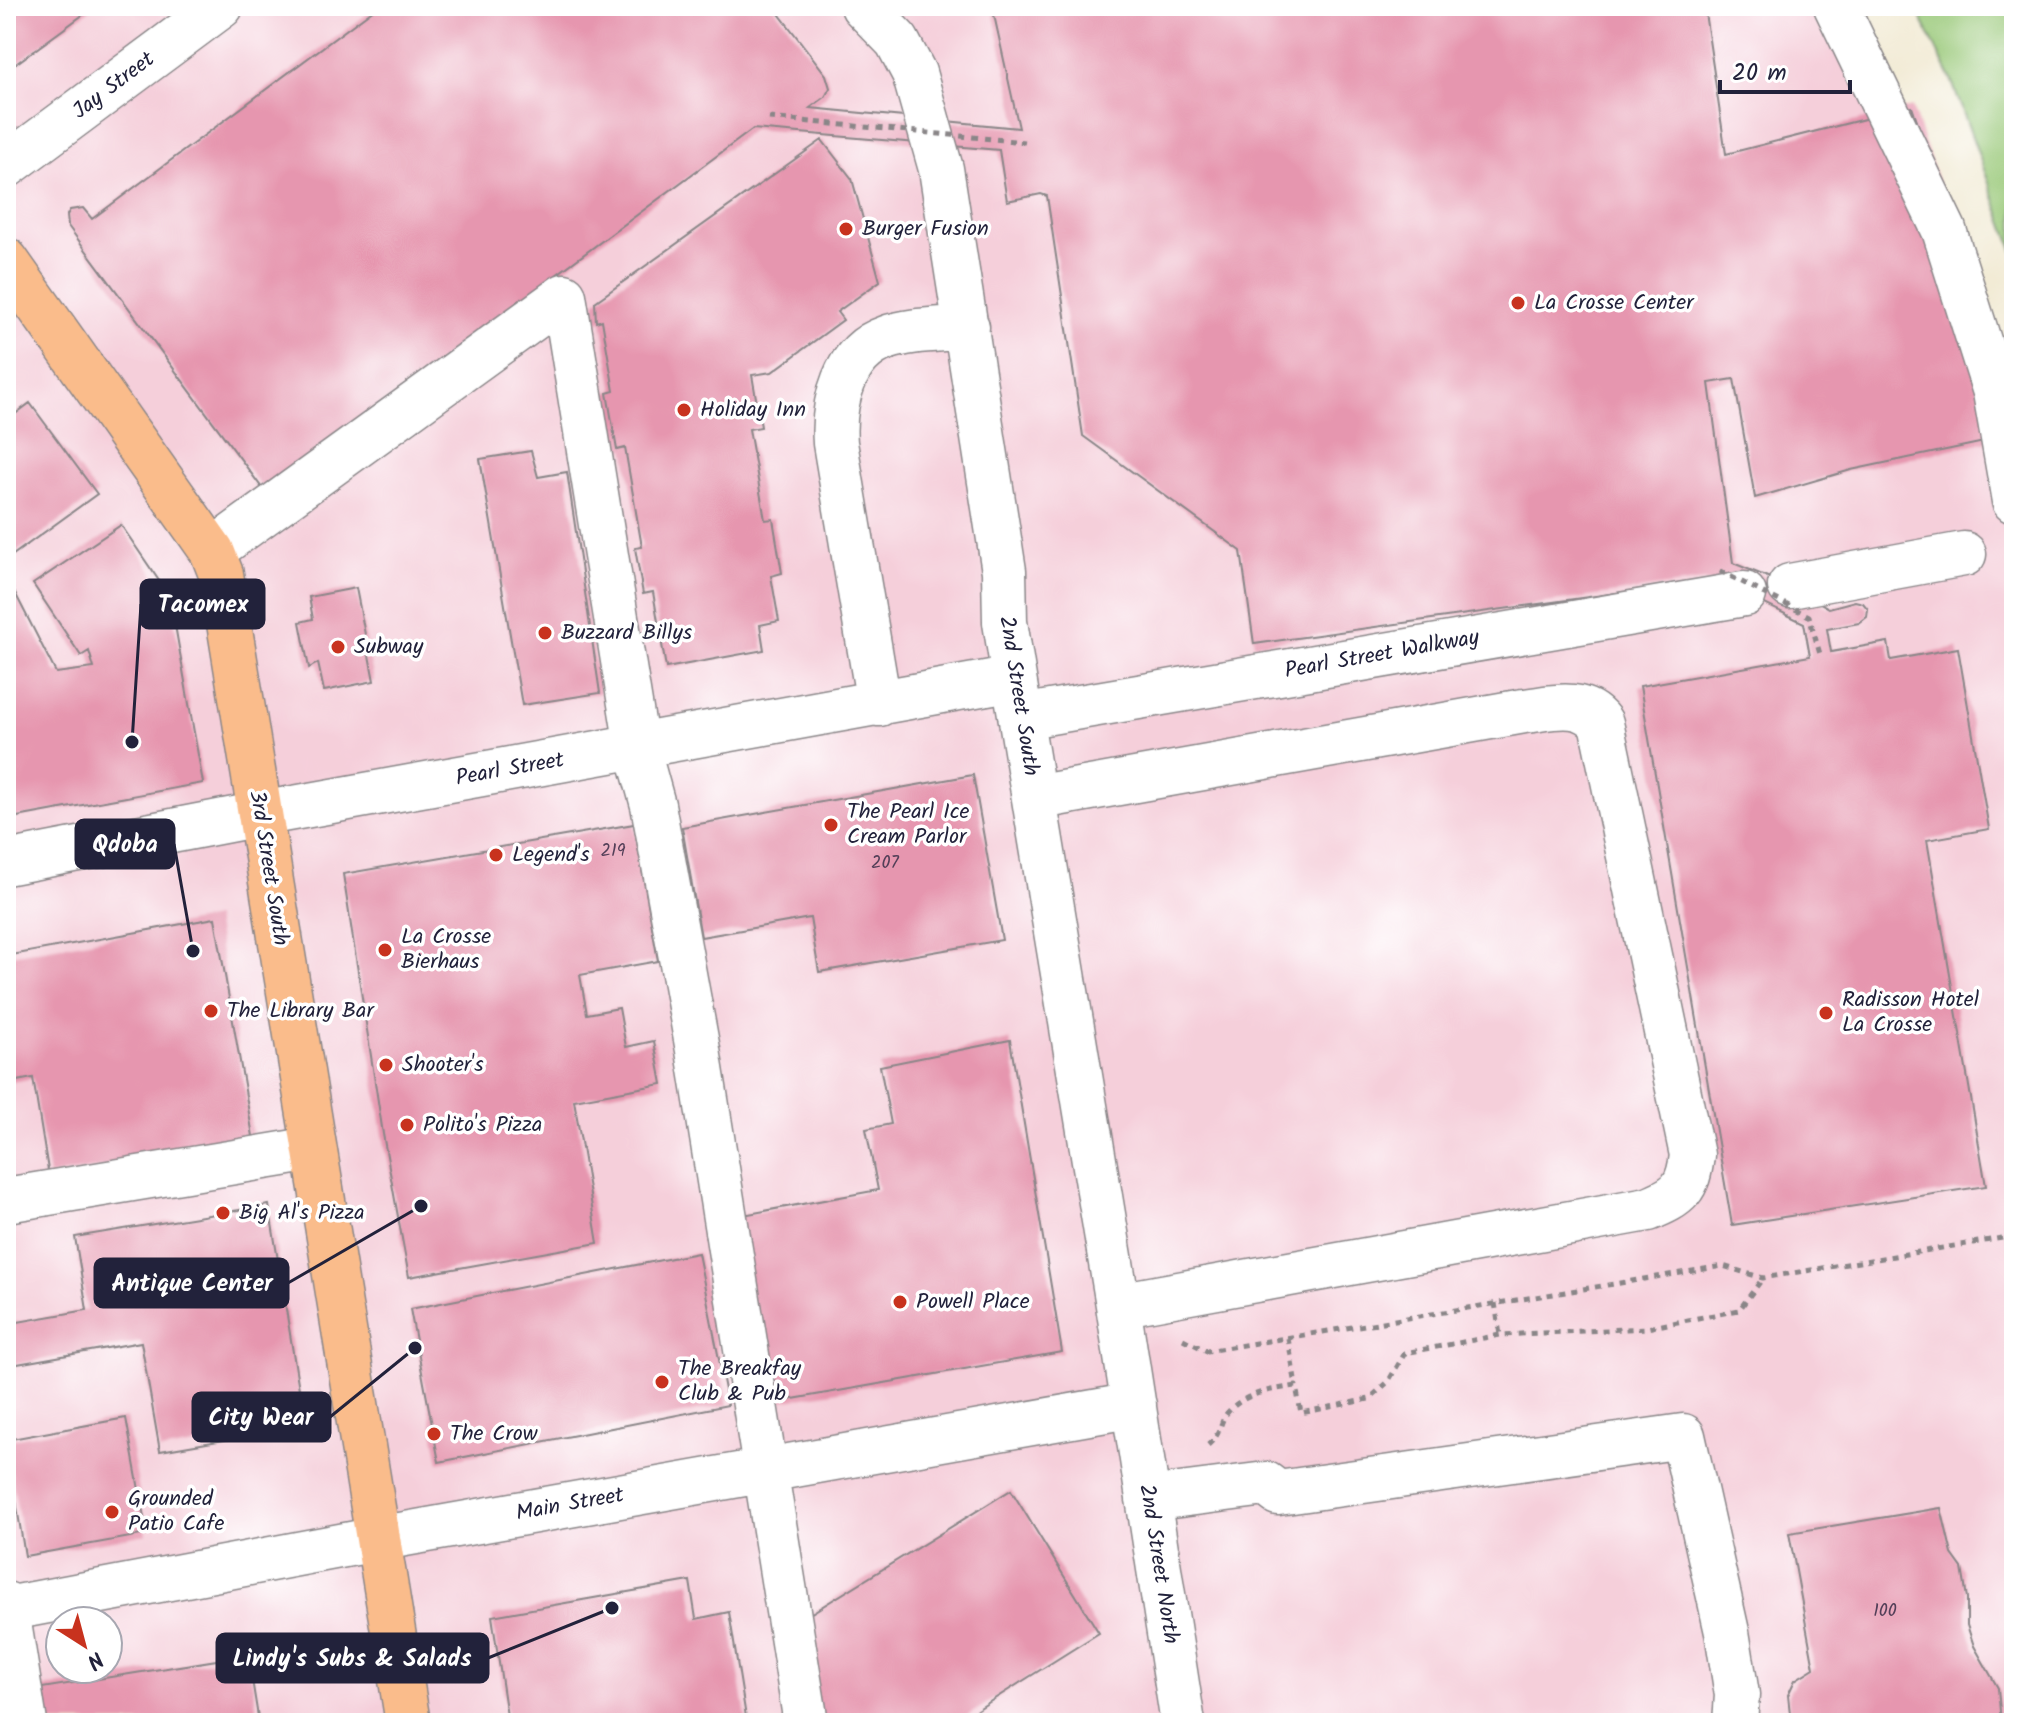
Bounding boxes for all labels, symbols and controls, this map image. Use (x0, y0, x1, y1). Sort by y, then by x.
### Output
street label: Jay Street (65, 43, 163, 129)
scale bar (1720, 44, 1850, 94)
text: 20 m (1732, 54, 1787, 93)
place label: Burger Fusion (862, 212, 989, 247)
marker: Burger Fusion (837, 220, 855, 238)
place label: La Crosse Center (1534, 286, 1695, 321)
marker: La Crosse Center (1509, 294, 1527, 312)
place label: Holiday Inn (700, 393, 806, 428)
marker: Holiday Inn (675, 401, 693, 419)
callout: Tacomex (141, 580, 264, 628)
text: Tacomex (158, 586, 249, 625)
street label: 2nd Street South (988, 614, 1048, 778)
place label: Buzzard Billys (561, 616, 693, 651)
street label: Pearl Street Walkway (1282, 621, 1483, 689)
marker: Buzzard Billys (536, 624, 554, 642)
place label: Subway (354, 630, 424, 665)
marker: Subway (329, 638, 347, 656)
street label: Pearl Street (453, 743, 567, 797)
street label: 3rd Street South (238, 788, 298, 948)
place label: The Pearl Ice Cream Parlor (847, 795, 970, 855)
marker: The Pearl Ice Cream Parlor (822, 816, 840, 834)
callout: Qdoba (76, 820, 174, 868)
text: Qdoba (92, 826, 158, 865)
house number: 219 (601, 837, 626, 866)
place label: Legend's (512, 838, 590, 873)
marker: Legend's (487, 846, 505, 864)
house number: 207 (871, 849, 900, 878)
place label: La Crosse Bierhaus (401, 920, 491, 980)
marker: La Crosse Bierhaus (376, 941, 394, 959)
place label: Radisson Hotel La Crosse (1842, 983, 1980, 1043)
place label: The Library Bar (227, 994, 375, 1029)
marker: The Library Bar (202, 1002, 220, 1020)
marker: Radisson Hotel La Crosse (1817, 1004, 1835, 1022)
place label: Shooter's (402, 1048, 484, 1083)
marker: Shooter's (377, 1056, 395, 1074)
place label: Polito's Pizza (423, 1108, 542, 1143)
marker: Polito's Pizza (398, 1116, 416, 1134)
place label: Big Al's Pizza (239, 1196, 365, 1231)
marker: Big Al's Pizza (214, 1204, 232, 1222)
callout: Antique Center (95, 1259, 288, 1307)
text: Antique Center (111, 1265, 274, 1304)
place label: Powell Place (916, 1285, 1030, 1320)
marker: Powell Place (891, 1293, 909, 1311)
place label: The Breakfay Club & Pub (678, 1352, 802, 1412)
marker: The Breakfay Club & Pub (653, 1373, 671, 1391)
callout: City Wear (193, 1393, 330, 1441)
text: City Wear (208, 1399, 315, 1438)
place label: The Crow (450, 1417, 538, 1452)
marker: The Crow (425, 1425, 443, 1443)
street label: Main Street (513, 1478, 627, 1532)
place label: Grounded Patio Cafe (128, 1482, 225, 1542)
street label: 2nd Street North (1128, 1482, 1188, 1646)
marker: Grounded Patio Cafe (103, 1503, 121, 1521)
house number: 100 (1873, 1597, 1897, 1626)
north arrow (44, 1605, 124, 1685)
callout: Lindy's Subs & Salads (217, 1634, 488, 1682)
text: Lindy's Subs & Salads (232, 1640, 472, 1679)
text: N (78, 1641, 110, 1677)

